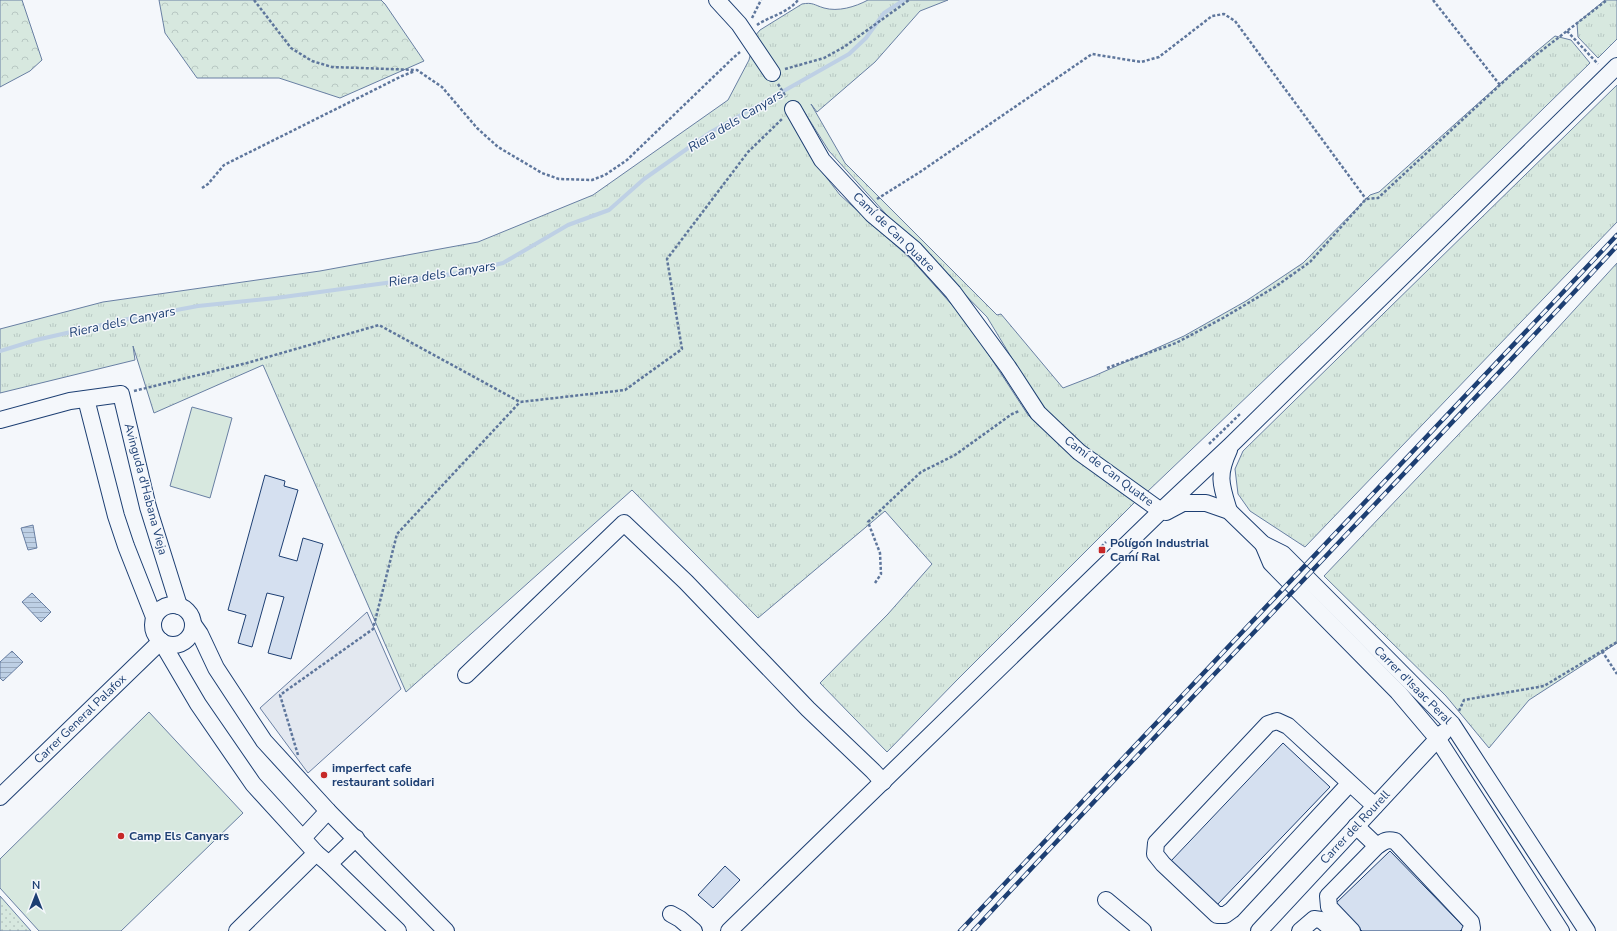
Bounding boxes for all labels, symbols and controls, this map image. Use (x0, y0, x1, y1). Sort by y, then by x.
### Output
water label: Riera dels Canyars (684, 85, 787, 156)
street label: Camí de Can Quatre (850, 189, 938, 275)
water label: Riera dels Canyars (387, 257, 497, 291)
water label: Riera dels Canyars (67, 302, 177, 342)
street label: Avinguda d'Habana Vieja (121, 421, 171, 557)
street label: Camí de Can Quatre (1061, 432, 1157, 510)
place label: Polígon Industrial Camí Ral (1110, 535, 1209, 565)
marker: Polígon Industrial Camí Ral (1097, 545, 1107, 555)
street label: Carrer d'Isaac Peral (1370, 642, 1456, 728)
street label: Carrer General Palafox (30, 670, 130, 767)
place label: imperfect cafe restaurant solidari (332, 760, 434, 790)
marker: imperfect cafe restaurant solidari (319, 770, 329, 780)
street label: Carrer del Rourell (1317, 786, 1394, 867)
place label: Camp Els Canyars (129, 828, 229, 844)
marker: Camp Els Canyars (116, 831, 126, 841)
north arrow (16, 875, 56, 915)
text: N (32, 878, 40, 893)

